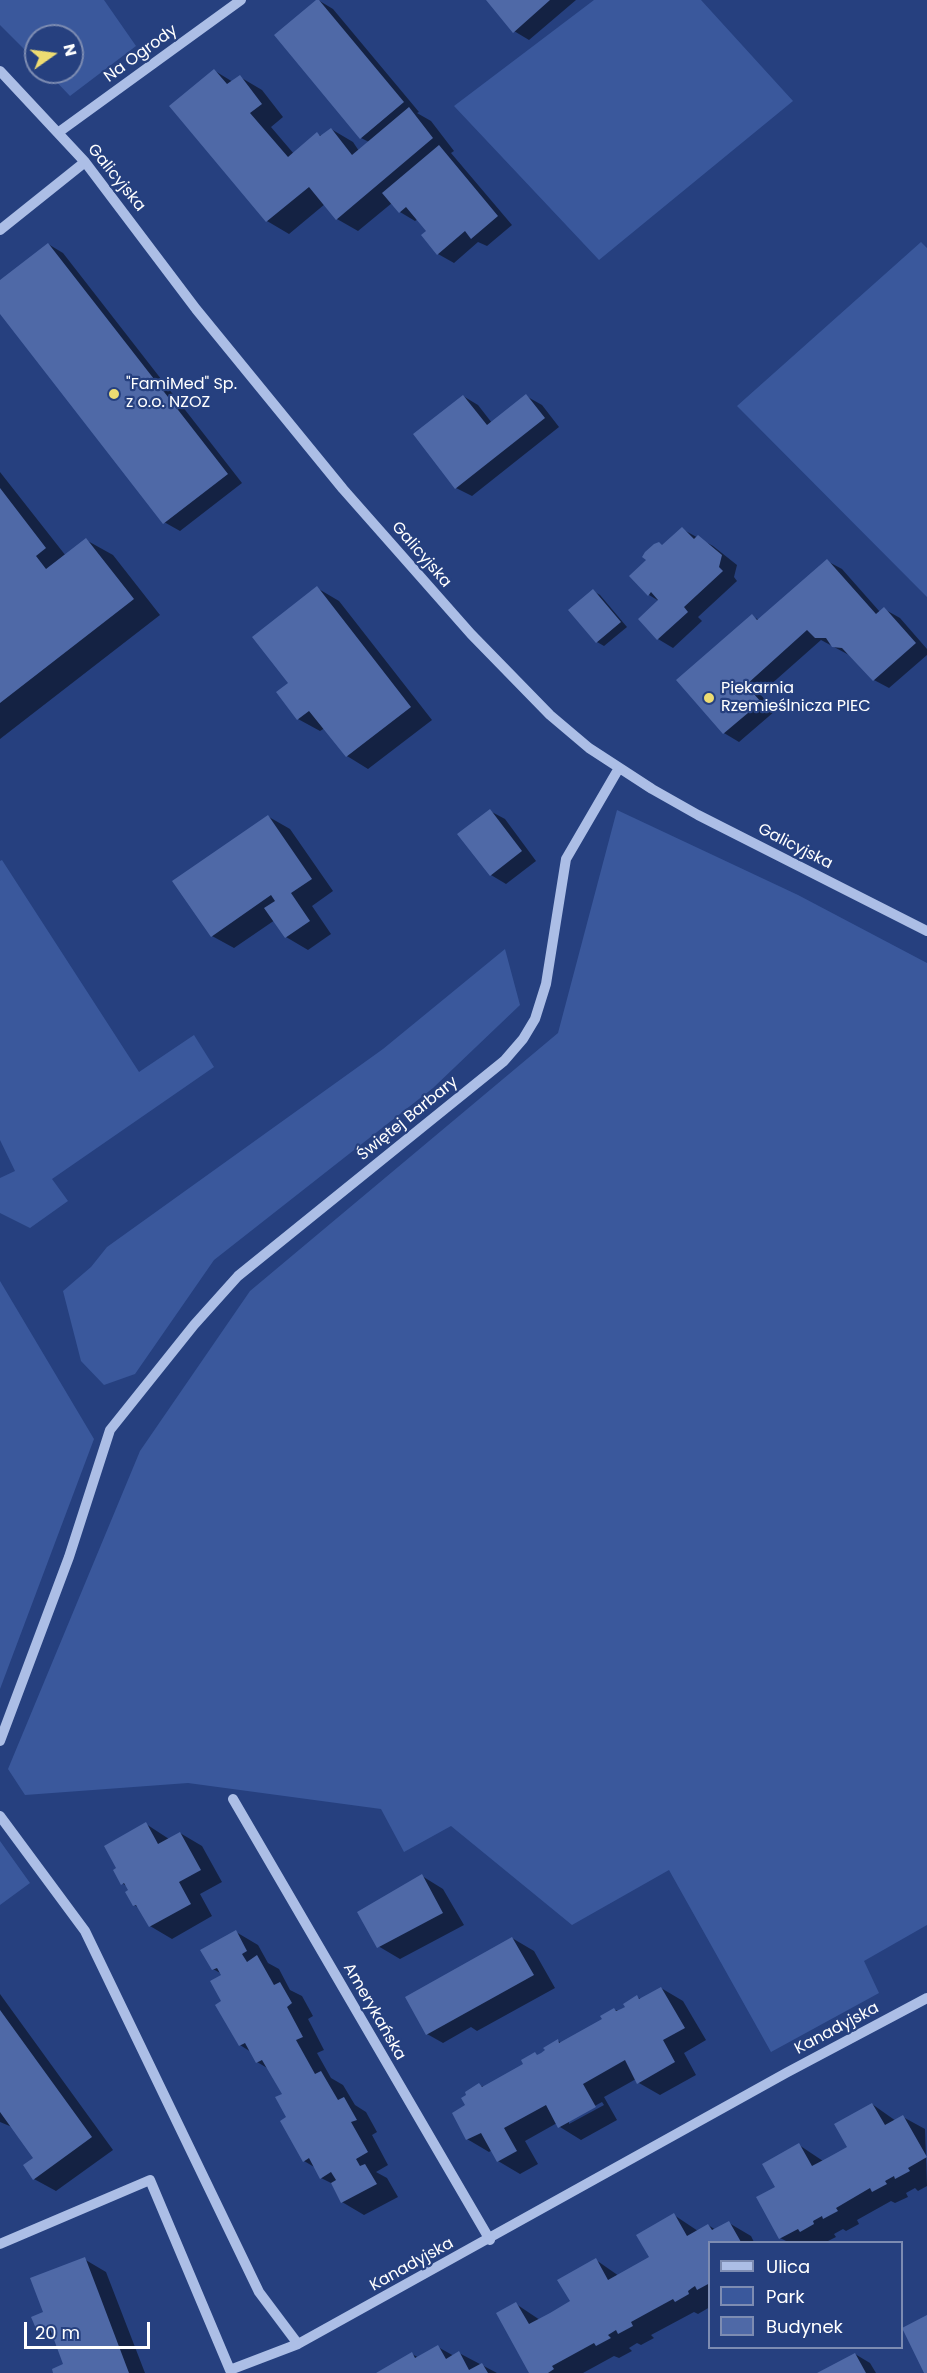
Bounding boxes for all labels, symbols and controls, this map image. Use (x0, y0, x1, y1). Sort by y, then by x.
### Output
street label: Na Ogrody (101, 21, 181, 87)
north arrow (24, 24, 84, 84)
text: N (57, 41, 83, 59)
street label: Galicyjska (83, 140, 149, 216)
place label: "FamiMed" Sp. z o.o. NZOZ (126, 375, 237, 413)
marker: "FamiMed" Sp. z o.o. NZOZ (107, 387, 121, 401)
street label: Galicyjska (387, 518, 455, 592)
place label: Piekarnia Rzemieślnicza PIEC (721, 679, 871, 717)
marker: Piekarnia Rzemieślnicza PIEC (702, 691, 716, 705)
street label: Galicyjska (754, 820, 836, 874)
street label: Świętej Barbary (354, 1073, 462, 1165)
street label: Amerykańska (338, 1960, 410, 2064)
street label: Kanadyjska (792, 1999, 882, 2059)
street label: Kanadyjska (367, 2234, 457, 2296)
legend (708, 2241, 903, 2349)
text: Ulica (766, 2254, 810, 2279)
text: Park (766, 2284, 805, 2309)
scale bar (27, 2310, 153, 2348)
text: Budynek (766, 2314, 843, 2339)
text: 20 m (35, 2320, 80, 2345)

